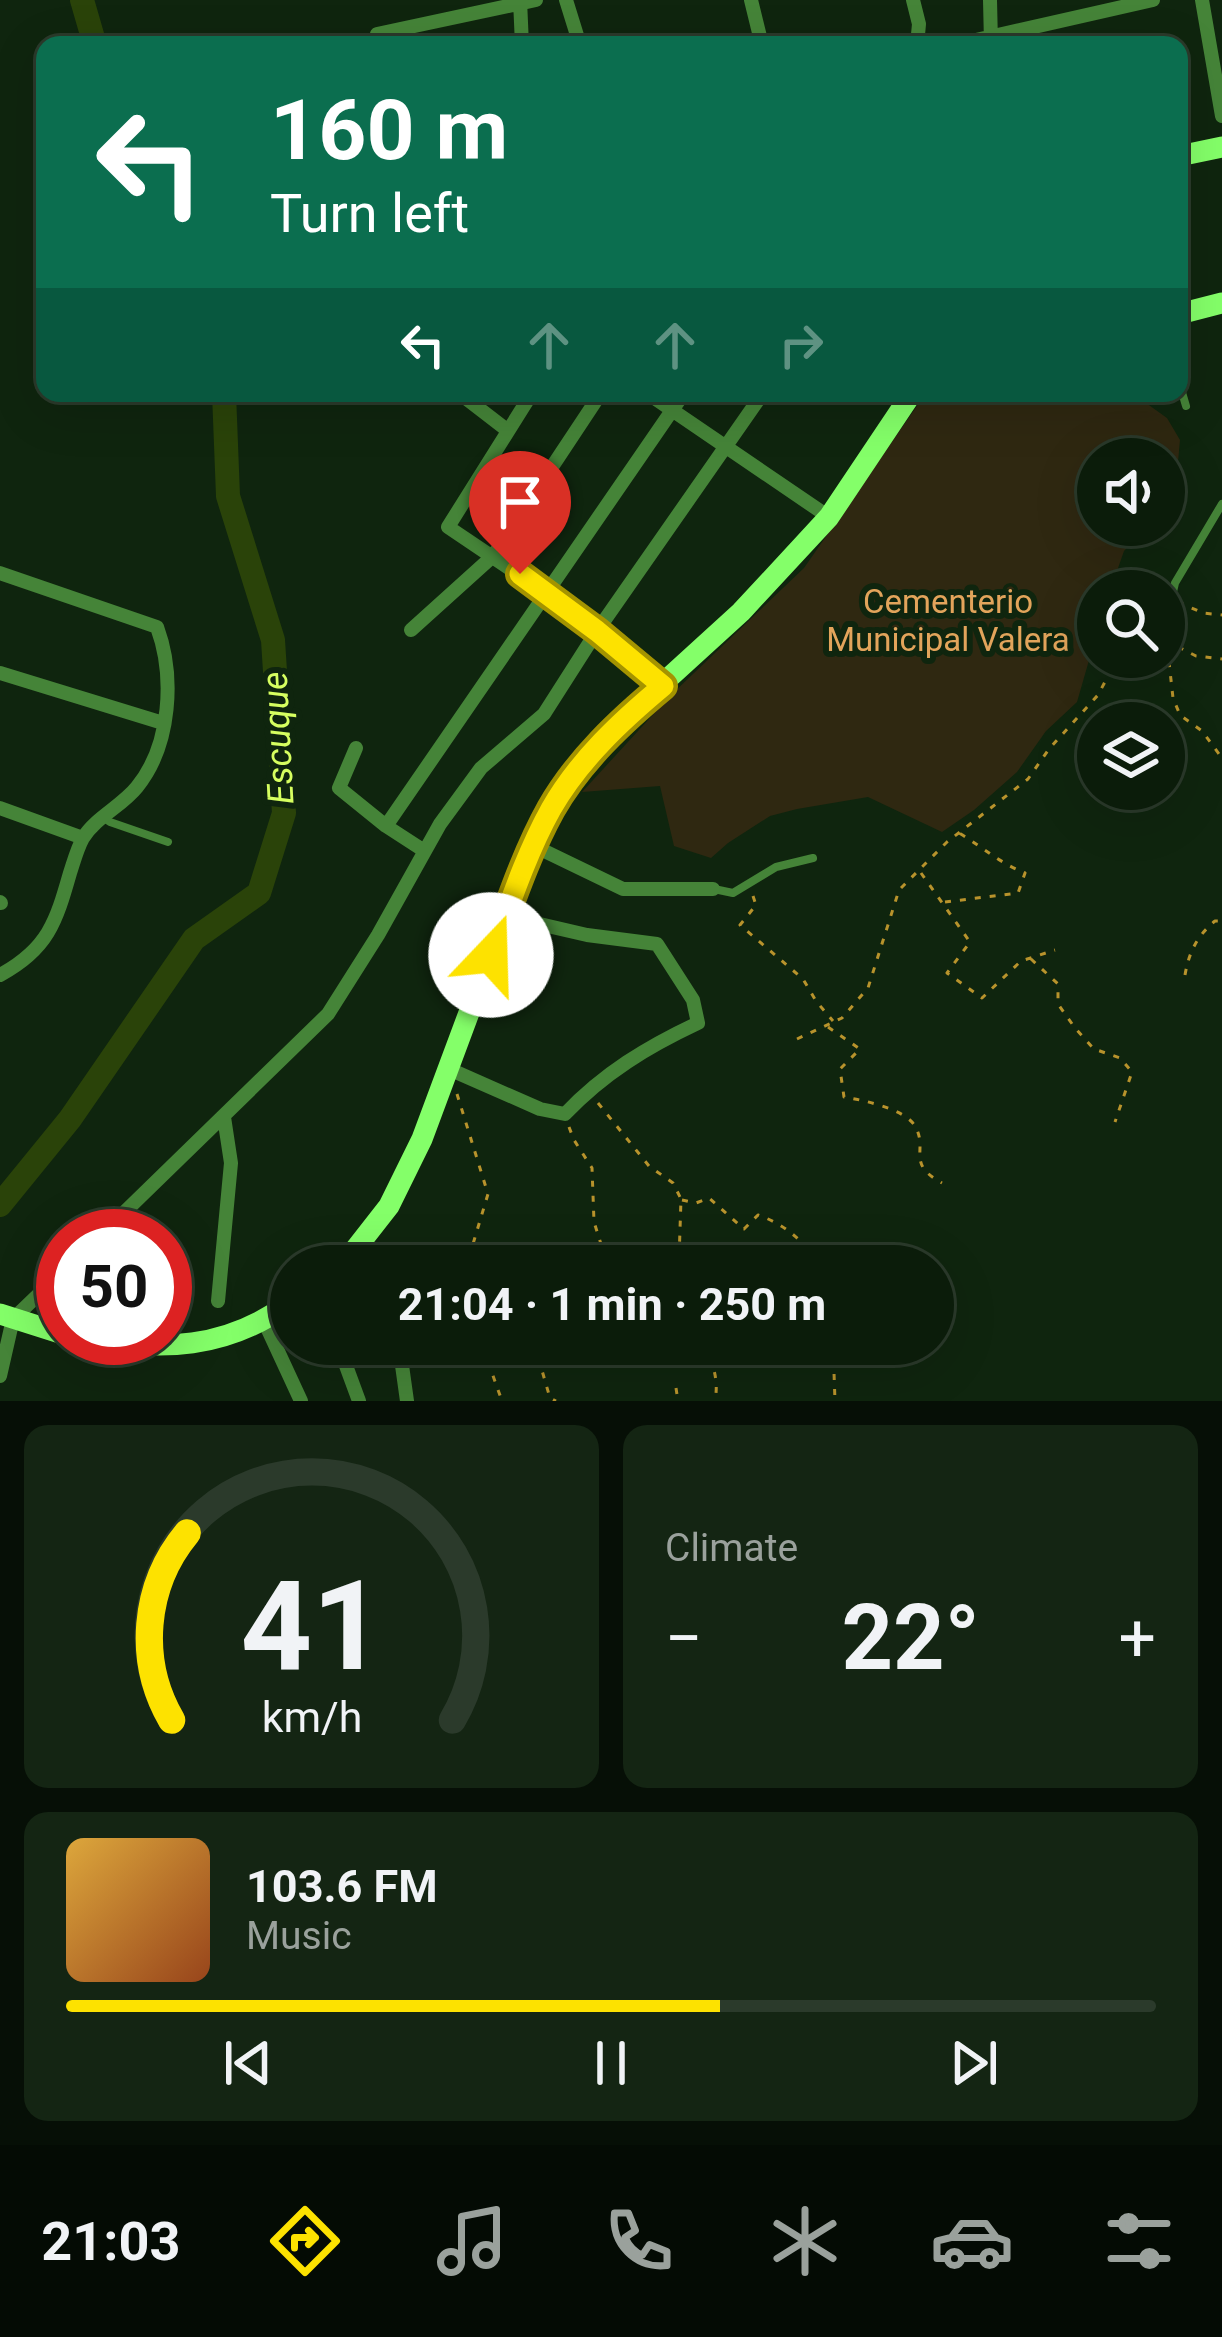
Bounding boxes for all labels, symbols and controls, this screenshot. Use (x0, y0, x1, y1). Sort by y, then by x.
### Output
text: 160 m (270, 81, 508, 180)
icon: left (72, 84, 228, 240)
text: Turn left (270, 182, 469, 245)
icon: left (390, 312, 456, 378)
icon: ahead (516, 312, 582, 378)
icon: ahead (642, 312, 708, 378)
icon: right (768, 312, 834, 378)
map controls (1077, 438, 1185, 810)
button: sound (1077, 438, 1185, 546)
pin (469, 451, 571, 574)
icon: arrive (487, 469, 553, 535)
button: search (1077, 570, 1185, 678)
park label: Cementerio Municipal Valera (826, 582, 1070, 659)
water label: Escuque (254, 670, 302, 806)
button: layers (1077, 702, 1185, 810)
position arrow (428, 892, 554, 1018)
speed limit sign: 50 (36, 1209, 192, 1365)
text: 21:04 · 1 min · 250 m (398, 1278, 826, 1331)
text: Climate (665, 1525, 798, 1571)
text: 41 (240, 1553, 383, 1699)
text: 22° (841, 1586, 980, 1691)
text: − (665, 1600, 703, 1677)
text: + (1119, 1600, 1156, 1677)
text: km/h (261, 1691, 362, 1741)
text: 103.6 FM (246, 1860, 438, 1913)
text: Music (246, 1913, 352, 1959)
icon: previous (215, 2030, 281, 2096)
icon: pause (578, 2030, 644, 2096)
icon: next (941, 2030, 1007, 2096)
icon: directions (263, 2199, 347, 2283)
icon: music (430, 2199, 514, 2283)
icon: phone (597, 2199, 681, 2283)
icon: climate (763, 2199, 847, 2283)
icon: car (930, 2199, 1014, 2283)
icon: filters (1097, 2199, 1181, 2283)
text: 21:03 (41, 2210, 180, 2273)

